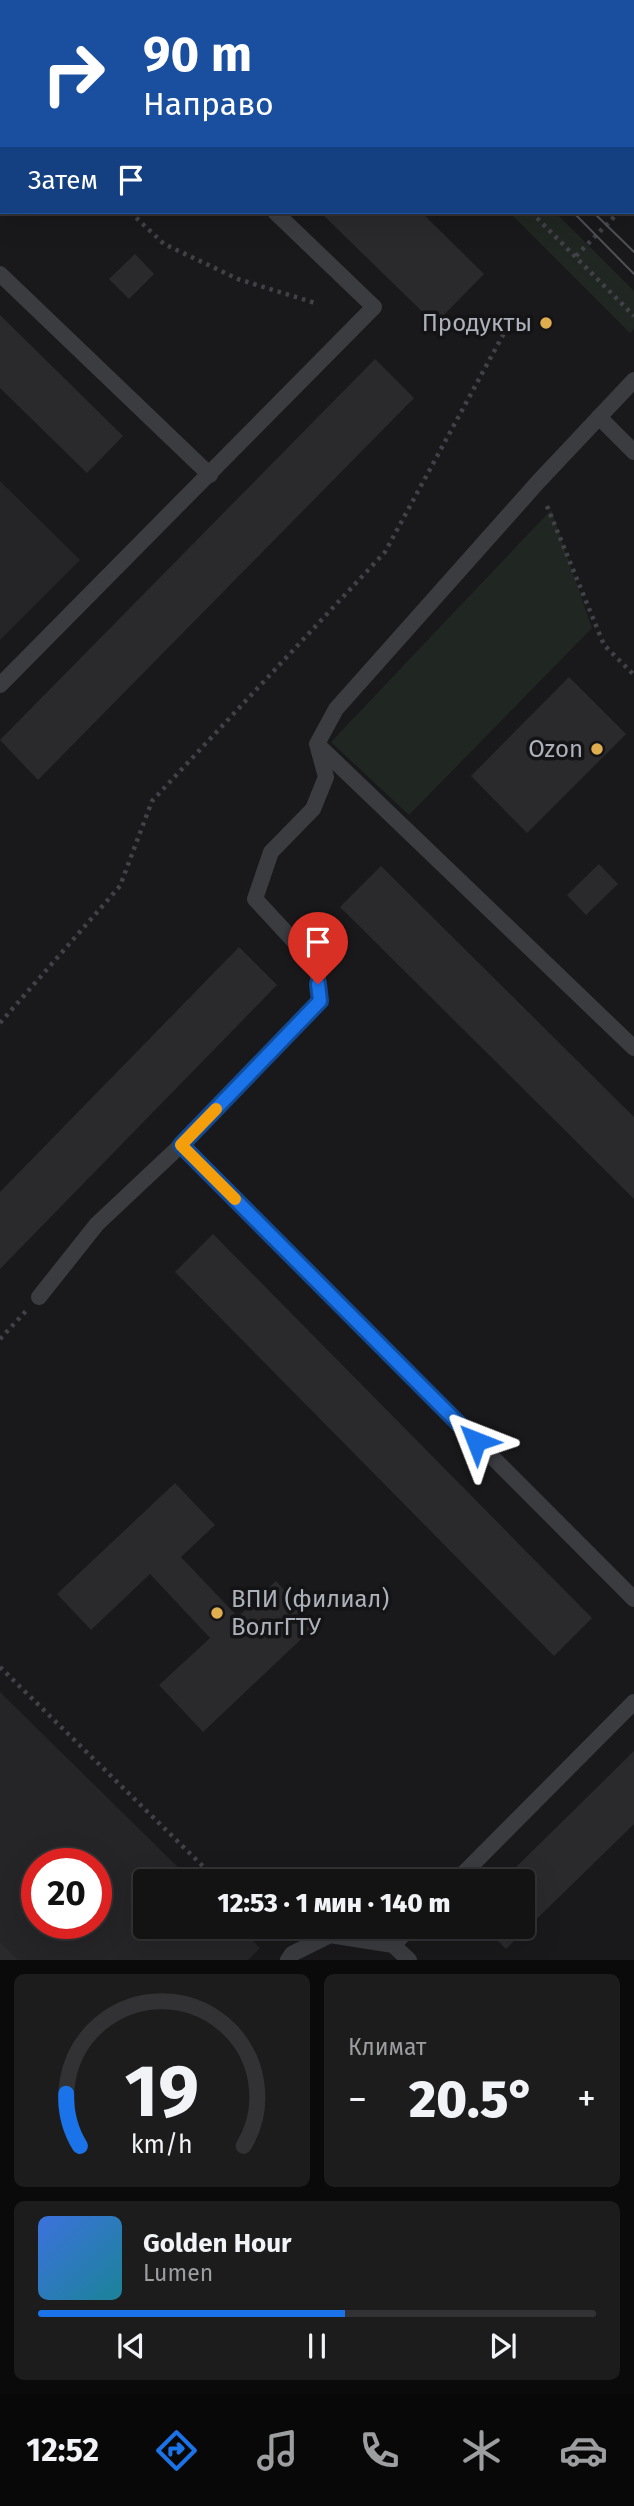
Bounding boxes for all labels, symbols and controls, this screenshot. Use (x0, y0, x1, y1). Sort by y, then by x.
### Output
text: 90 m (143, 25, 252, 84)
icon: right (28, 28, 119, 119)
text: Направо (143, 85, 274, 123)
icon: arrive (112, 161, 150, 199)
text: Затем (28, 165, 98, 196)
place label: Продукты (422, 309, 532, 337)
marker: Продукты (538, 315, 554, 331)
place label: Ozon (528, 735, 583, 763)
marker: Ozon (589, 741, 605, 757)
pin (288, 912, 348, 984)
icon: arrive (299, 923, 337, 961)
position arrow (439, 1404, 513, 1478)
place label: ВПИ (филиал) ВолгГТУ (231, 1585, 389, 1641)
marker: ВПИ (филиал) ВолгГТУ (209, 1605, 225, 1621)
speed limit sign: 20 (21, 1848, 112, 1939)
text: 12:53 · 1 мин · 140 m (218, 1888, 450, 1919)
text: Климат (348, 2033, 426, 2061)
text: 19 (125, 2049, 199, 2136)
text: 20.5° (409, 2068, 535, 2131)
text: − (348, 2076, 367, 2122)
text: + (577, 2076, 596, 2122)
text: km/h (131, 2130, 193, 2160)
text: Golden Hour (143, 2228, 291, 2259)
text: Lumen (143, 2259, 213, 2287)
icon: previous (112, 2327, 150, 2365)
icon: pause (298, 2327, 336, 2365)
icon: next (484, 2327, 522, 2365)
icon: directions (152, 2426, 201, 2475)
icon: music (253, 2426, 302, 2475)
icon: phone (355, 2426, 404, 2475)
icon: climate (457, 2426, 506, 2475)
icon: car (559, 2426, 608, 2475)
text: 12:52 (26, 2431, 99, 2469)

